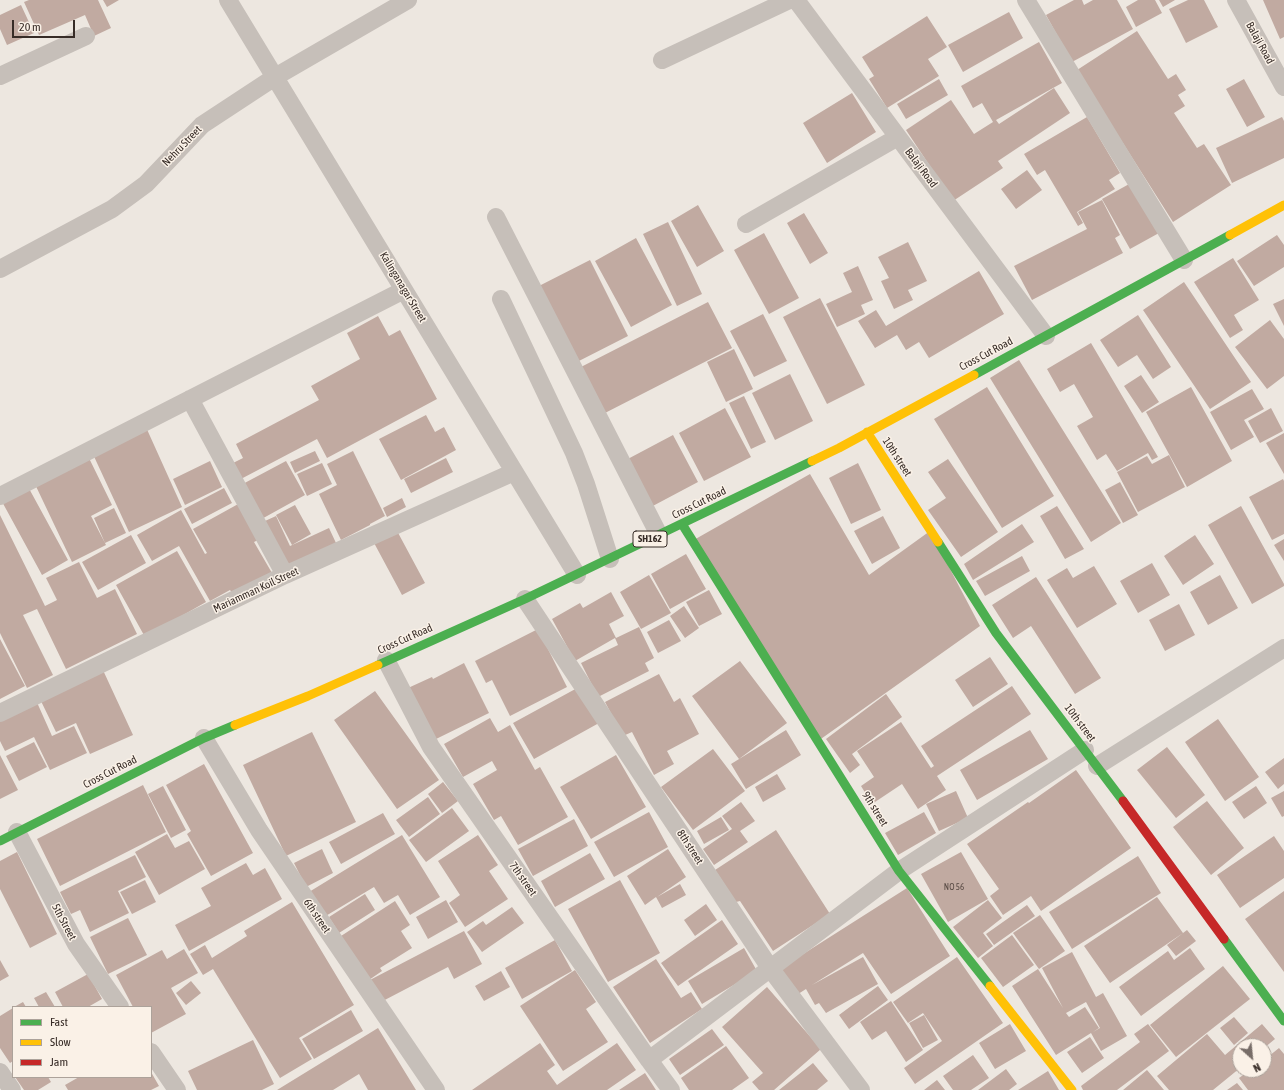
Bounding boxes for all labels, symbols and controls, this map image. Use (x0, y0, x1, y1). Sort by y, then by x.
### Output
scale bar (14, 12, 77, 38)
text: 20 m (19, 20, 41, 34)
street label: Balaji Road (1243, 20, 1277, 66)
street label: Nehru Street (160, 123, 204, 169)
street label: Balaji Road (902, 146, 940, 190)
street label: Kalinganagar Street (377, 249, 429, 325)
street label: Cross Cut Road (957, 334, 1015, 374)
street label: 10th street (880, 435, 914, 479)
street label: Cross Cut Road (670, 484, 728, 522)
road number: SH162 (633, 531, 667, 547)
street label: Mariamman Koil Street (211, 564, 301, 616)
street label: Cross Cut Road (376, 621, 434, 657)
street label: 10th street (1062, 702, 1098, 744)
street label: Cross Cut Road (81, 753, 139, 791)
street label: 9th street (859, 789, 891, 829)
street label: 8th street (674, 827, 706, 867)
street label: 7th street (507, 859, 539, 899)
house number: NO 56 (944, 882, 964, 892)
street label: 6th street (301, 896, 333, 936)
street label: 5th Street (49, 902, 79, 942)
legend (12, 1006, 152, 1078)
text: Fast (50, 1015, 68, 1029)
text: Slow (50, 1035, 71, 1049)
north arrow (1232, 1038, 1272, 1078)
text: Jam (50, 1055, 68, 1069)
text: N (1251, 1061, 1263, 1075)

